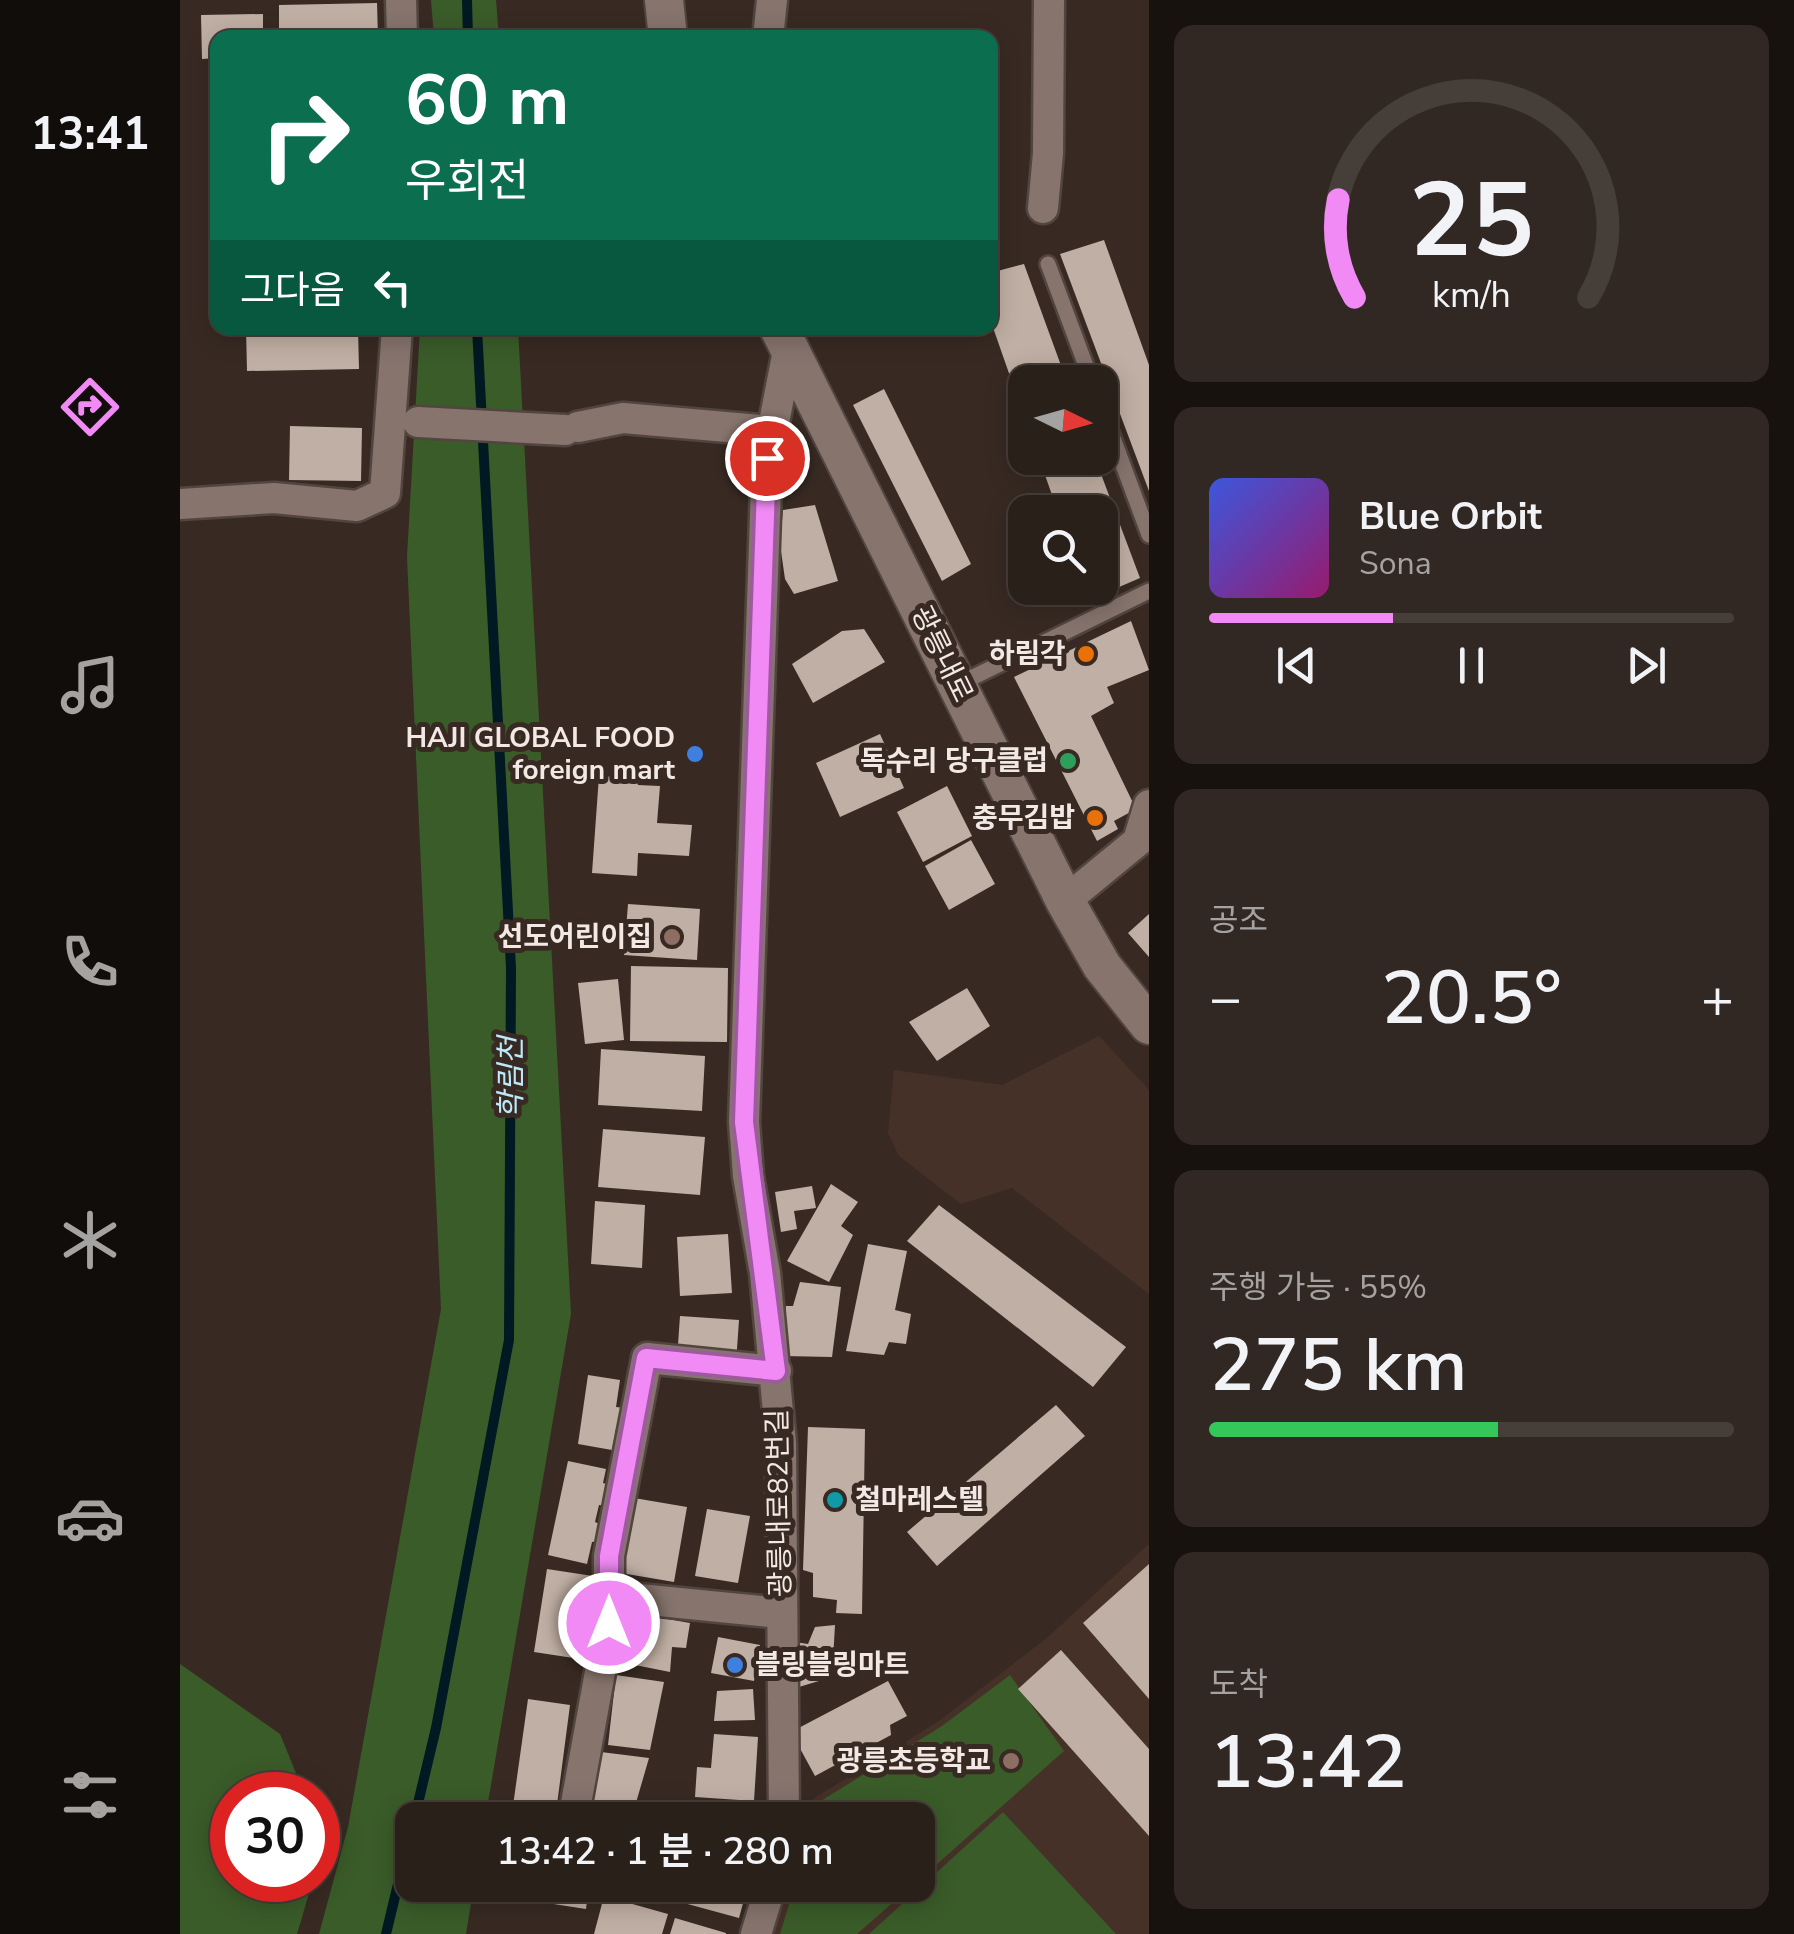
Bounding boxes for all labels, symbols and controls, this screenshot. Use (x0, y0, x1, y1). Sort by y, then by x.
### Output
text: 60 m (405, 53, 569, 149)
icon: right (240, 70, 370, 200)
text: 13:41 (30, 104, 150, 165)
text: 25 (1409, 150, 1534, 292)
text: 우회전 (405, 151, 529, 212)
icon: left (365, 260, 420, 315)
text: 그다음 (240, 265, 345, 316)
text: km/h (1432, 271, 1511, 320)
north arrow (1008, 365, 1118, 475)
map controls (1008, 365, 1118, 605)
icon: directions (55, 372, 125, 442)
pin (725, 416, 810, 501)
icon: arrive (740, 431, 795, 486)
text: Blue Orbit (1359, 491, 1542, 542)
button: search (1008, 495, 1118, 605)
text: Sona (1359, 542, 1432, 585)
street label: 광릉내로 (902, 599, 982, 709)
place label: 하림각 (989, 635, 1066, 673)
icon: previous (1269, 638, 1324, 693)
icon: pause (1444, 638, 1499, 693)
icon: next (1619, 638, 1674, 693)
marker: 하림각 (1075, 643, 1097, 665)
icon: music (55, 650, 125, 720)
place label: HAJI GLOBAL FOOD foreign mart (405, 719, 675, 789)
place label: 독수리 당구클럽 (860, 742, 1048, 780)
marker: HAJI GLOBAL FOOD foreign mart (684, 743, 706, 765)
marker: 독수리 당구클럽 (1057, 750, 1079, 772)
place label: 충무김밥 (972, 799, 1075, 837)
marker: 충무김밥 (1084, 807, 1106, 829)
text: 공조 (1209, 899, 1268, 942)
place label: 선도어린이집 (497, 918, 652, 956)
marker: 선도어린이집 (661, 926, 683, 948)
icon: phone (55, 927, 125, 997)
text: 20.5° (1381, 947, 1562, 1049)
text: − (1209, 961, 1242, 1036)
text: + (1701, 961, 1734, 1036)
water label: 학림천 (491, 1033, 532, 1119)
icon: climate (55, 1205, 125, 1275)
text: 주행 가능 · 55% (1209, 1266, 1427, 1309)
text: 275 km (1209, 1314, 1467, 1416)
street label: 광릉내로82번길 (758, 1409, 800, 1597)
place label: 철마레스텔 (855, 1481, 984, 1519)
icon: car (55, 1483, 125, 1553)
marker: 철마레스텔 (824, 1489, 846, 1511)
position arrow (557, 1571, 661, 1675)
place label: 블링블링마트 (755, 1646, 910, 1684)
marker: 블링블링마트 (724, 1654, 746, 1676)
text: 도착 (1209, 1663, 1268, 1706)
text: 13:42 (1209, 1711, 1407, 1813)
place label: 광릉초등학교 (836, 1742, 991, 1780)
marker: 광릉초등학교 (1000, 1750, 1022, 1772)
icon: filters (55, 1760, 125, 1830)
speed limit sign: 30 (210, 1772, 340, 1902)
text: 13:42 · 1 분 · 280 m (496, 1826, 834, 1877)

